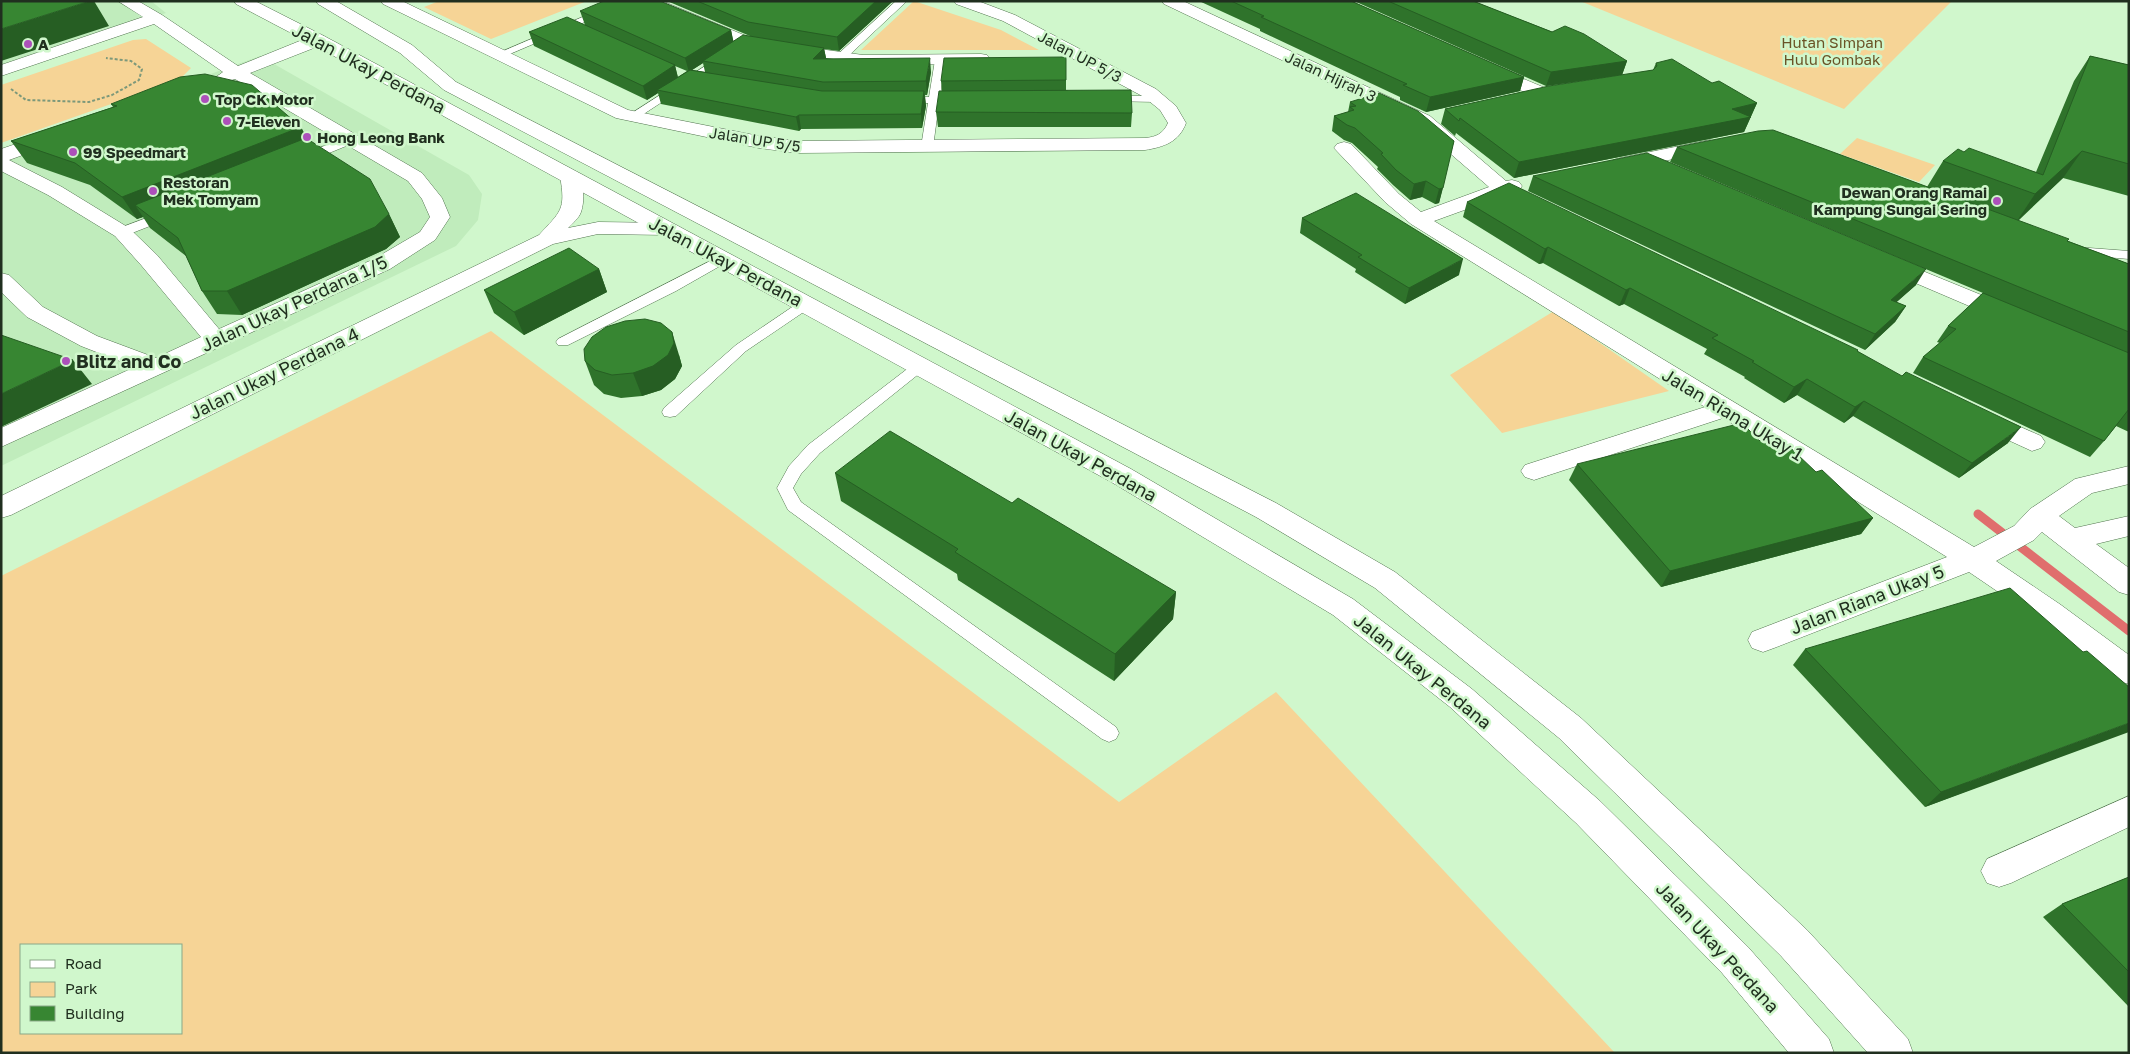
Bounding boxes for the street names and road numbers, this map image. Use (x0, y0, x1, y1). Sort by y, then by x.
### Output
street label: Jalan Ukay Perdana (289, 18, 449, 118)
street label: Jalan UP 5/3 (1035, 26, 1125, 86)
street label: Jalan Hijrah 3 (1283, 47, 1379, 105)
street label: Jalan UP 5/5 (708, 123, 802, 155)
street label: Jalan Ukay Perdana (646, 211, 806, 311)
street label: Jalan Ukay Perdana 1/5 (197, 250, 391, 356)
street label: Jalan Ukay Perdana 4 (186, 322, 362, 424)
street label: Jalan Riana Ukay 1 (1658, 363, 1808, 465)
street label: Jalan Ukay Perdana (1001, 404, 1161, 506)
street label: Jalan Riana Ukay 5 (1787, 560, 1947, 638)
street label: Jalan Ukay Perdana (1350, 609, 1496, 733)
street label: Jalan Ukay Perdana (1652, 877, 1784, 1017)

